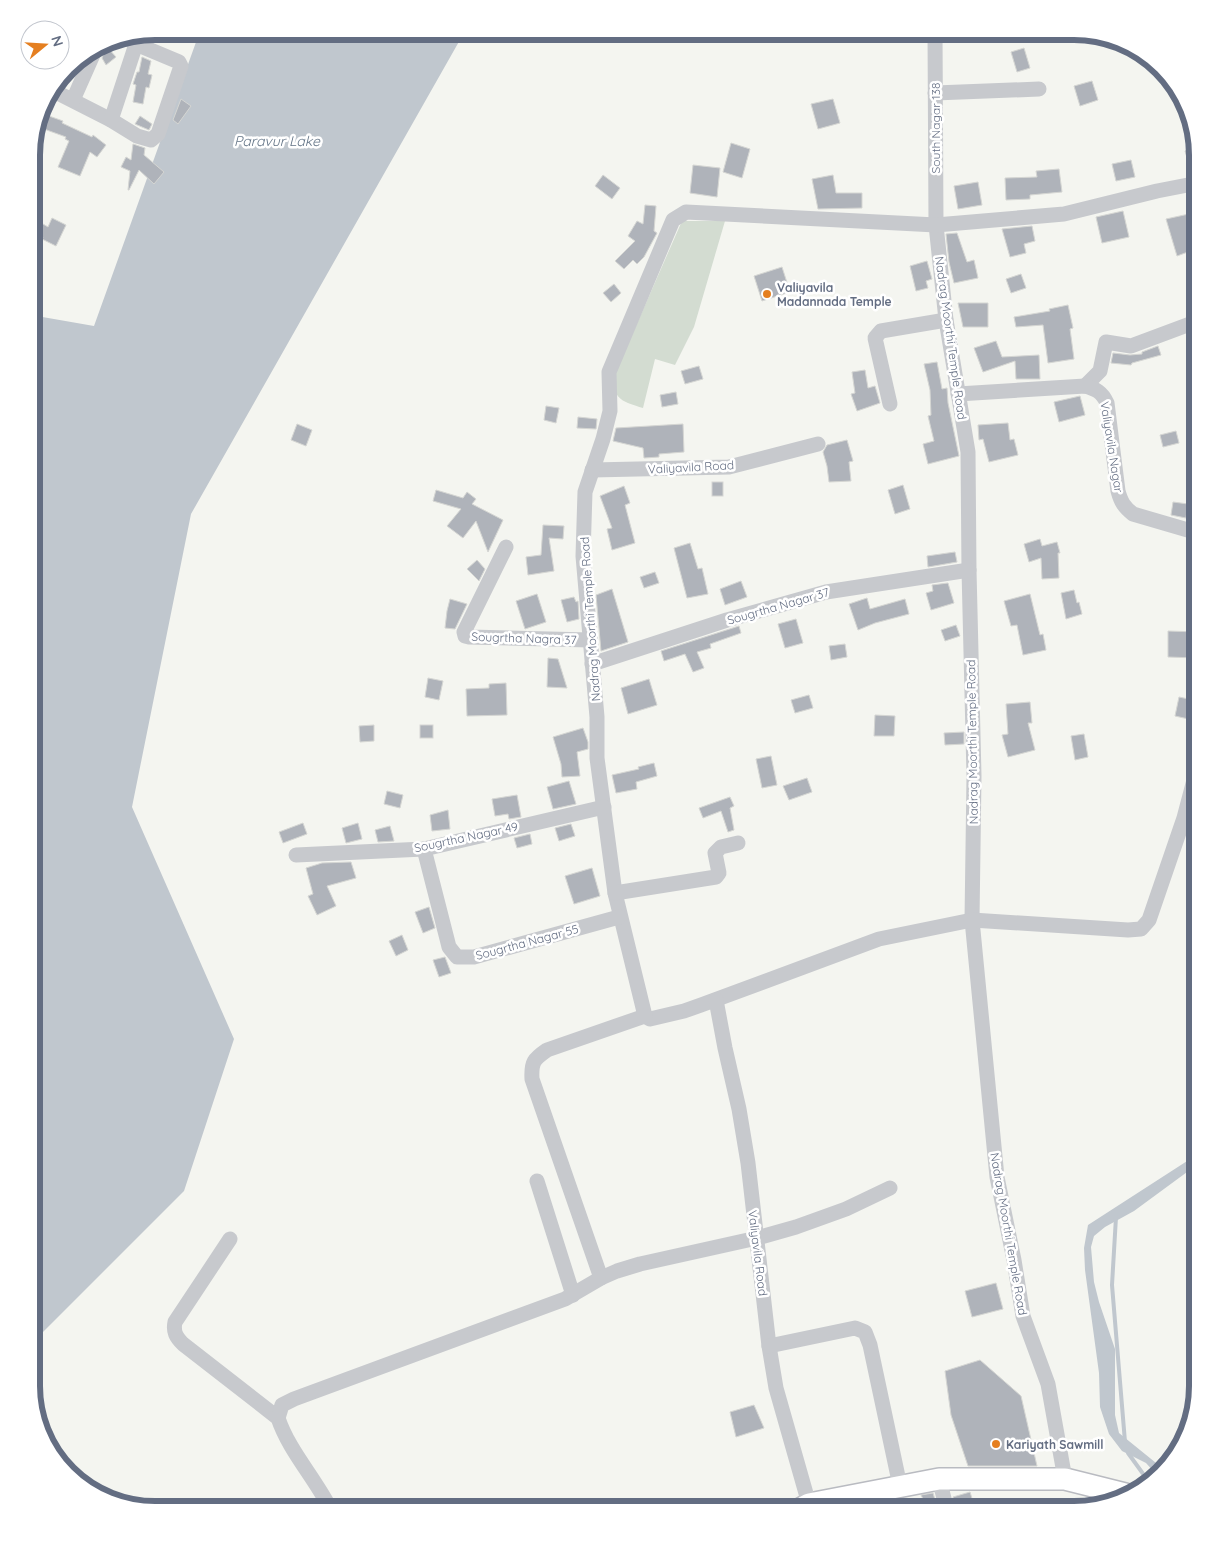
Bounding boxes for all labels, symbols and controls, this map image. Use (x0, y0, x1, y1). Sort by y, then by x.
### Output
north arrow (20, 20, 70, 70)
text: N (47, 33, 68, 49)
street label: South Nagar 138 (928, 83, 943, 173)
water label: Paravur Lake (234, 132, 321, 150)
street label: Nadrag Moorthi Temple Road (932, 255, 970, 421)
place label: Valiyavila Madannada Temple (777, 280, 892, 309)
marker: Valiyavila Madannada Temple (761, 288, 773, 300)
street label: Valiyavila Nagar (1097, 400, 1127, 494)
street label: Valiyavila Road (647, 457, 735, 477)
street label: Nadrag Moorthi Temple Road (577, 536, 603, 702)
street label: Sougrtha Nagar 37 (725, 584, 831, 628)
street label: Sougrtha Nagra 37 (471, 629, 577, 647)
street label: Nadrag Moorthi Temple Road (963, 659, 981, 825)
street label: Sougrtha Nagar 49 (413, 819, 520, 855)
street label: Sougrtha Nagar 55 (474, 921, 580, 963)
street label: Nadrag Moorthi Temple Road (987, 1152, 1031, 1316)
street label: Valiyavila Road (745, 1209, 771, 1297)
place label: Kariyath Sawmill (1006, 1437, 1104, 1452)
marker: Kariyath Sawmill (990, 1438, 1002, 1450)

